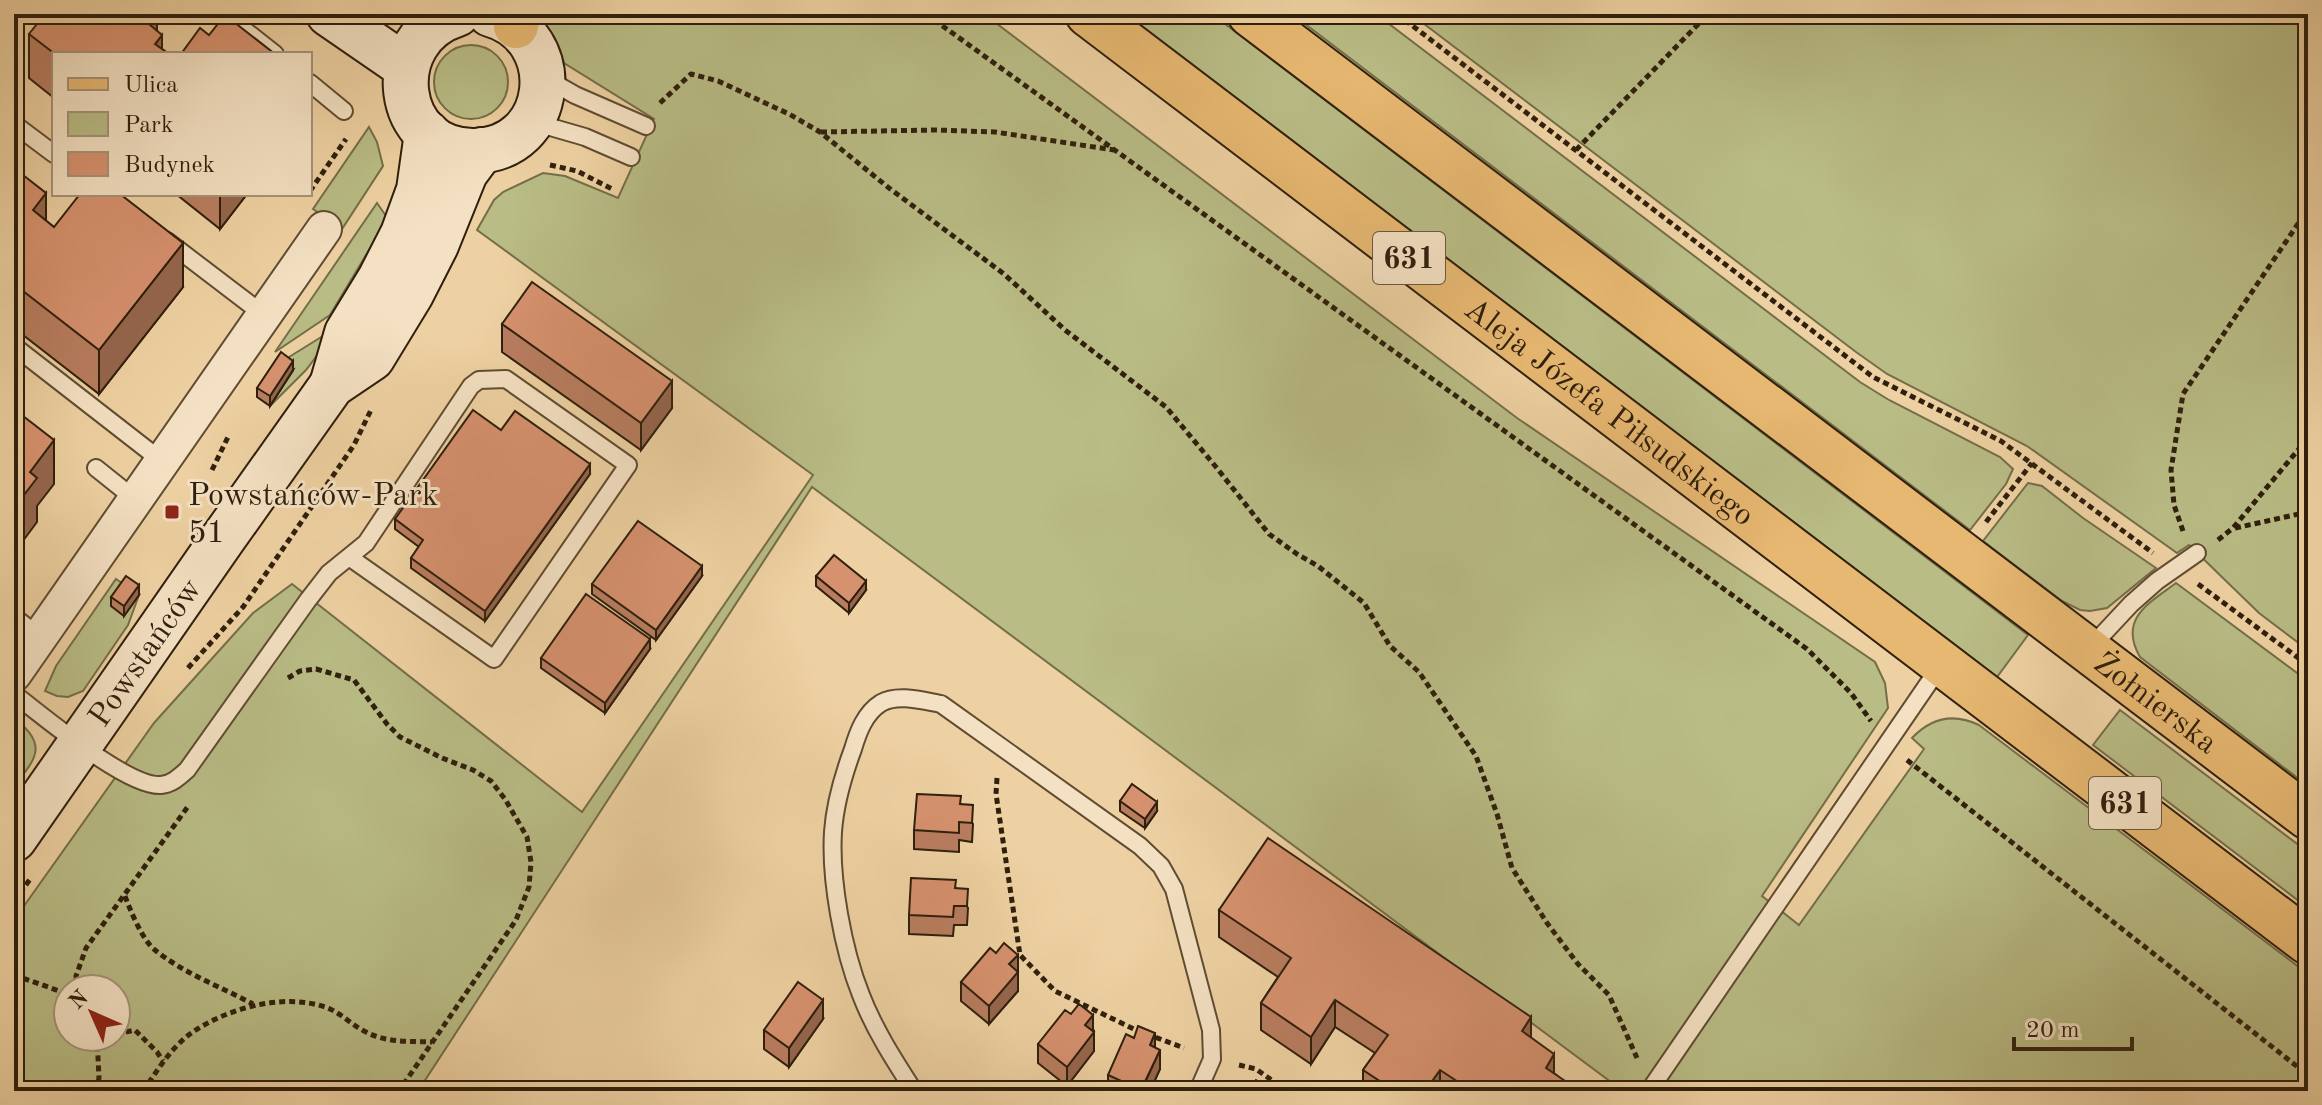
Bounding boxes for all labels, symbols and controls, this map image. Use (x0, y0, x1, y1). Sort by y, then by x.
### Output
legend (52, 52, 312, 196)
text: Ulica (124, 74, 178, 98)
text: Park (124, 114, 173, 138)
text: Budynek (124, 154, 215, 178)
road number: 631 (1373, 232, 1445, 284)
street label: Aleja Józefa Piłsudskiego (1458, 294, 1759, 533)
place label: Powstańców-Park 51 (188, 481, 438, 550)
marker: Powstańców-Park 51 (163, 503, 181, 521)
street label: Powstańców (84, 573, 209, 734)
street label: Żołnierska (2087, 644, 2223, 761)
road number: 631 (2089, 777, 2161, 829)
north arrow (52, 973, 132, 1053)
text: N (66, 986, 93, 1014)
scale bar (2014, 1001, 2132, 1051)
text: 20 m (2026, 1019, 2080, 1043)

